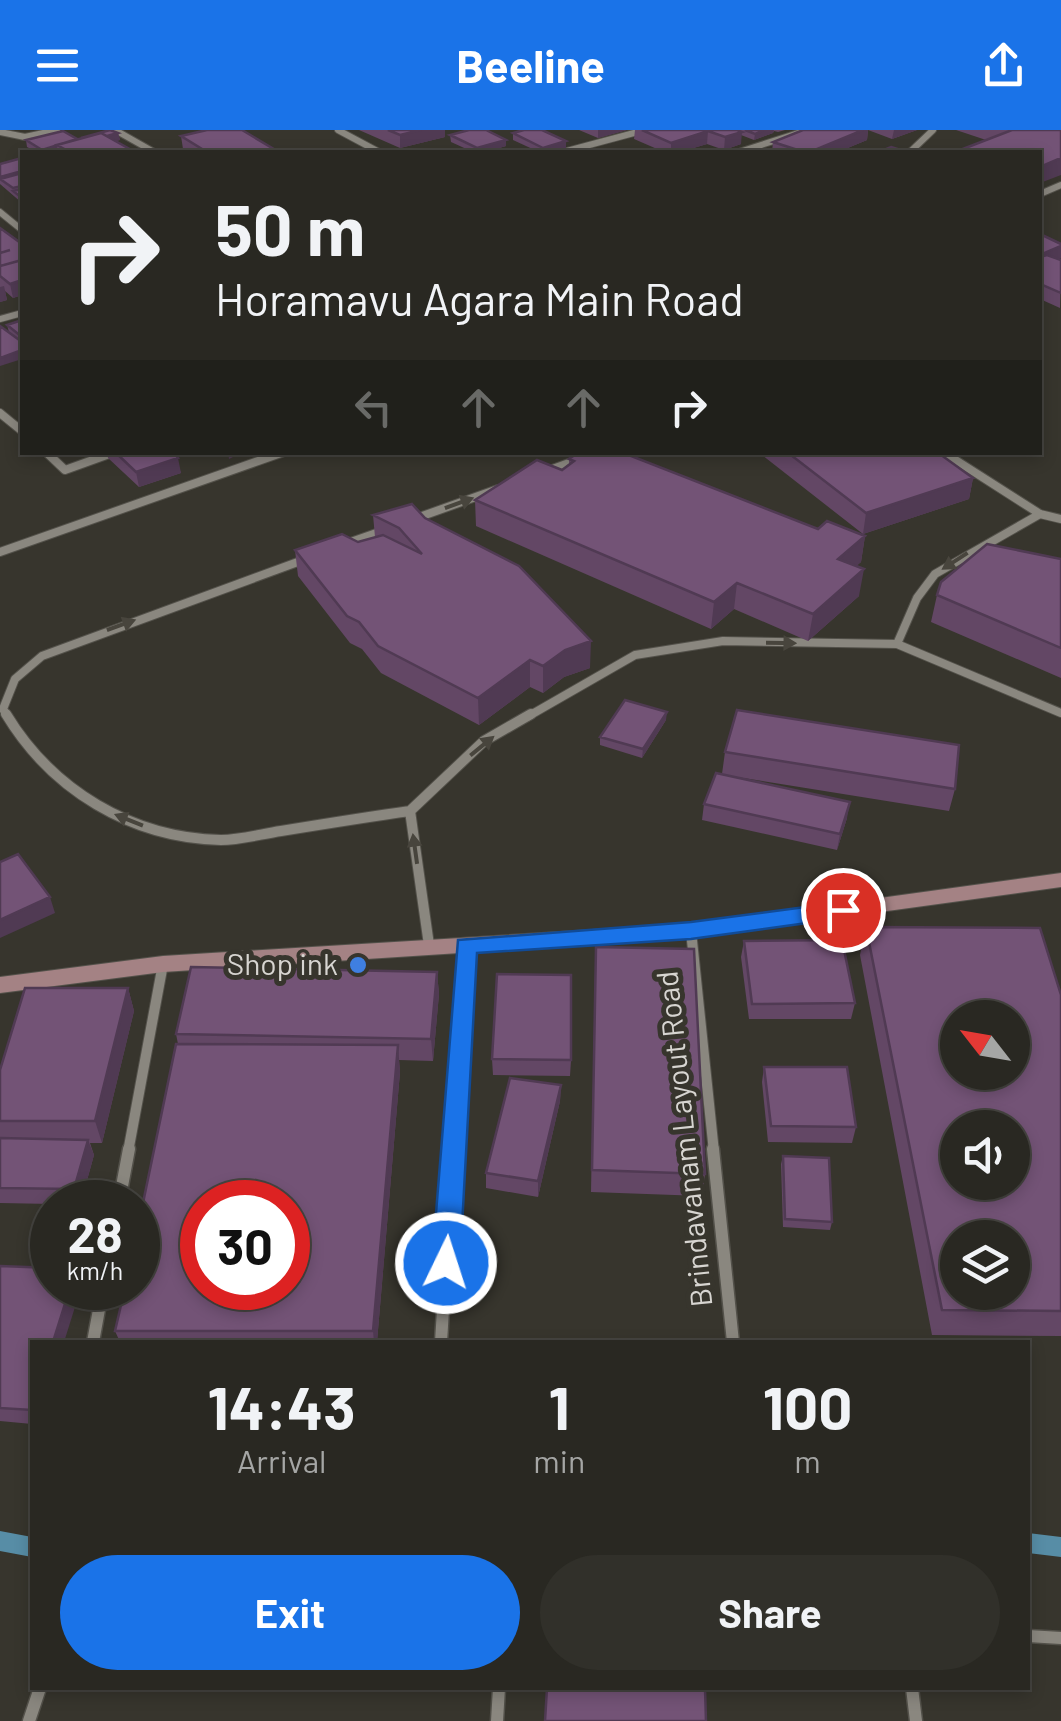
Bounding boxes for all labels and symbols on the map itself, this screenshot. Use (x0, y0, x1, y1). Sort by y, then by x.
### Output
one-way arrow (445, 495, 475, 510)
one-way arrow (941, 551, 968, 569)
one-way arrow (106, 617, 136, 632)
one-way arrow (765, 635, 797, 651)
one-way arrow (470, 736, 495, 757)
one-way arrow (113, 811, 143, 827)
one-way arrow (407, 833, 423, 864)
pin (801, 868, 886, 953)
place label: Shop ink (227, 945, 338, 981)
marker: Shop ink (347, 954, 369, 976)
street label: Brindavanam Layout Road (647, 969, 719, 1309)
north arrow (940, 1000, 1030, 1090)
speed limit sign: 30 (180, 1180, 310, 1310)
position arrow (394, 1211, 498, 1315)

